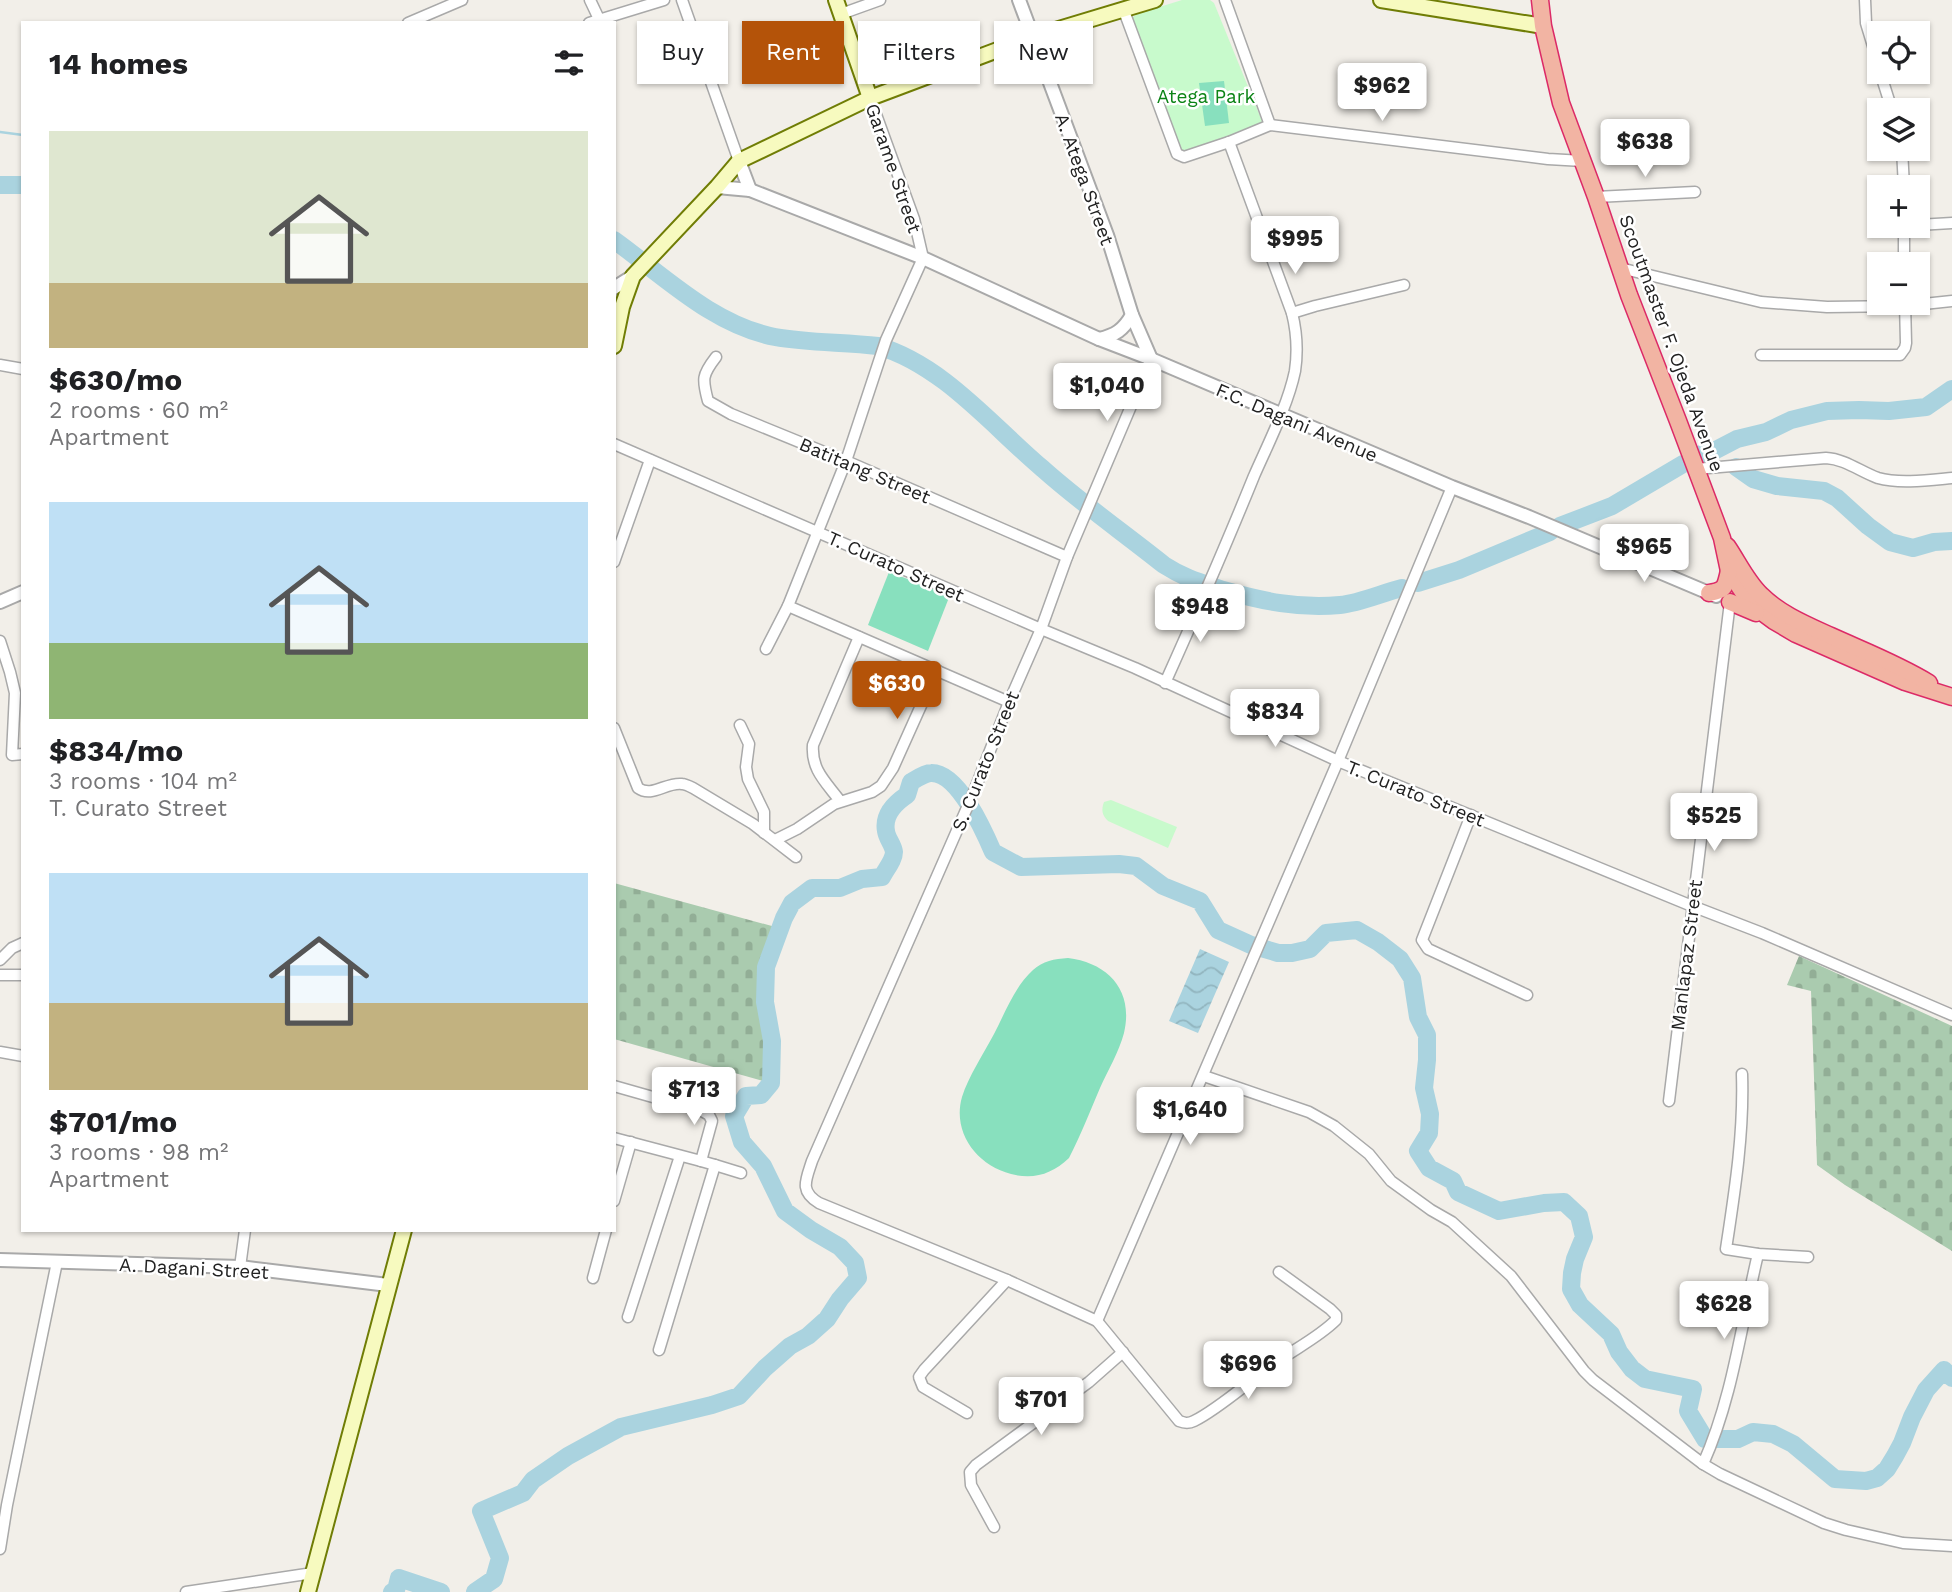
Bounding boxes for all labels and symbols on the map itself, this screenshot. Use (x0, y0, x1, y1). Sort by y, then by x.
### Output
pin: $962 (1341, 64, 1423, 123)
park label: Atega Park (1157, 85, 1256, 108)
street label: Garame Street (861, 100, 926, 236)
street label: A. Atega Street (1050, 110, 1119, 248)
pin: $638 (1604, 120, 1686, 179)
street label: Scoutmaster F. Ojeda Avenue (1614, 212, 1729, 475)
pin: $995 (1254, 216, 1336, 276)
pin: $1,040 (1050, 364, 1164, 423)
street label: F.C. Dagani Avenue (1213, 378, 1381, 467)
street label: Batitang Street (796, 433, 934, 508)
pin: $965 (1603, 524, 1685, 584)
street label: T. Curato Street (824, 526, 968, 607)
pin: $948 (1159, 584, 1241, 644)
pin: $630 (856, 662, 938, 721)
street label: S. Curato Street (947, 688, 1024, 835)
pin: $834 (1234, 690, 1316, 749)
street label: T. Curato Street (1343, 755, 1488, 832)
pin: $525 (1673, 794, 1755, 853)
street label: Manlapaz Street (1666, 878, 1707, 1032)
pin: $713 (653, 1068, 735, 1127)
pin: $1,640 (1133, 1088, 1247, 1147)
street label: A. Dagani Street (118, 1253, 270, 1284)
pin: $628 (1683, 1282, 1765, 1341)
pin: $696 (1207, 1342, 1289, 1401)
pin: $701 (1000, 1378, 1082, 1437)

